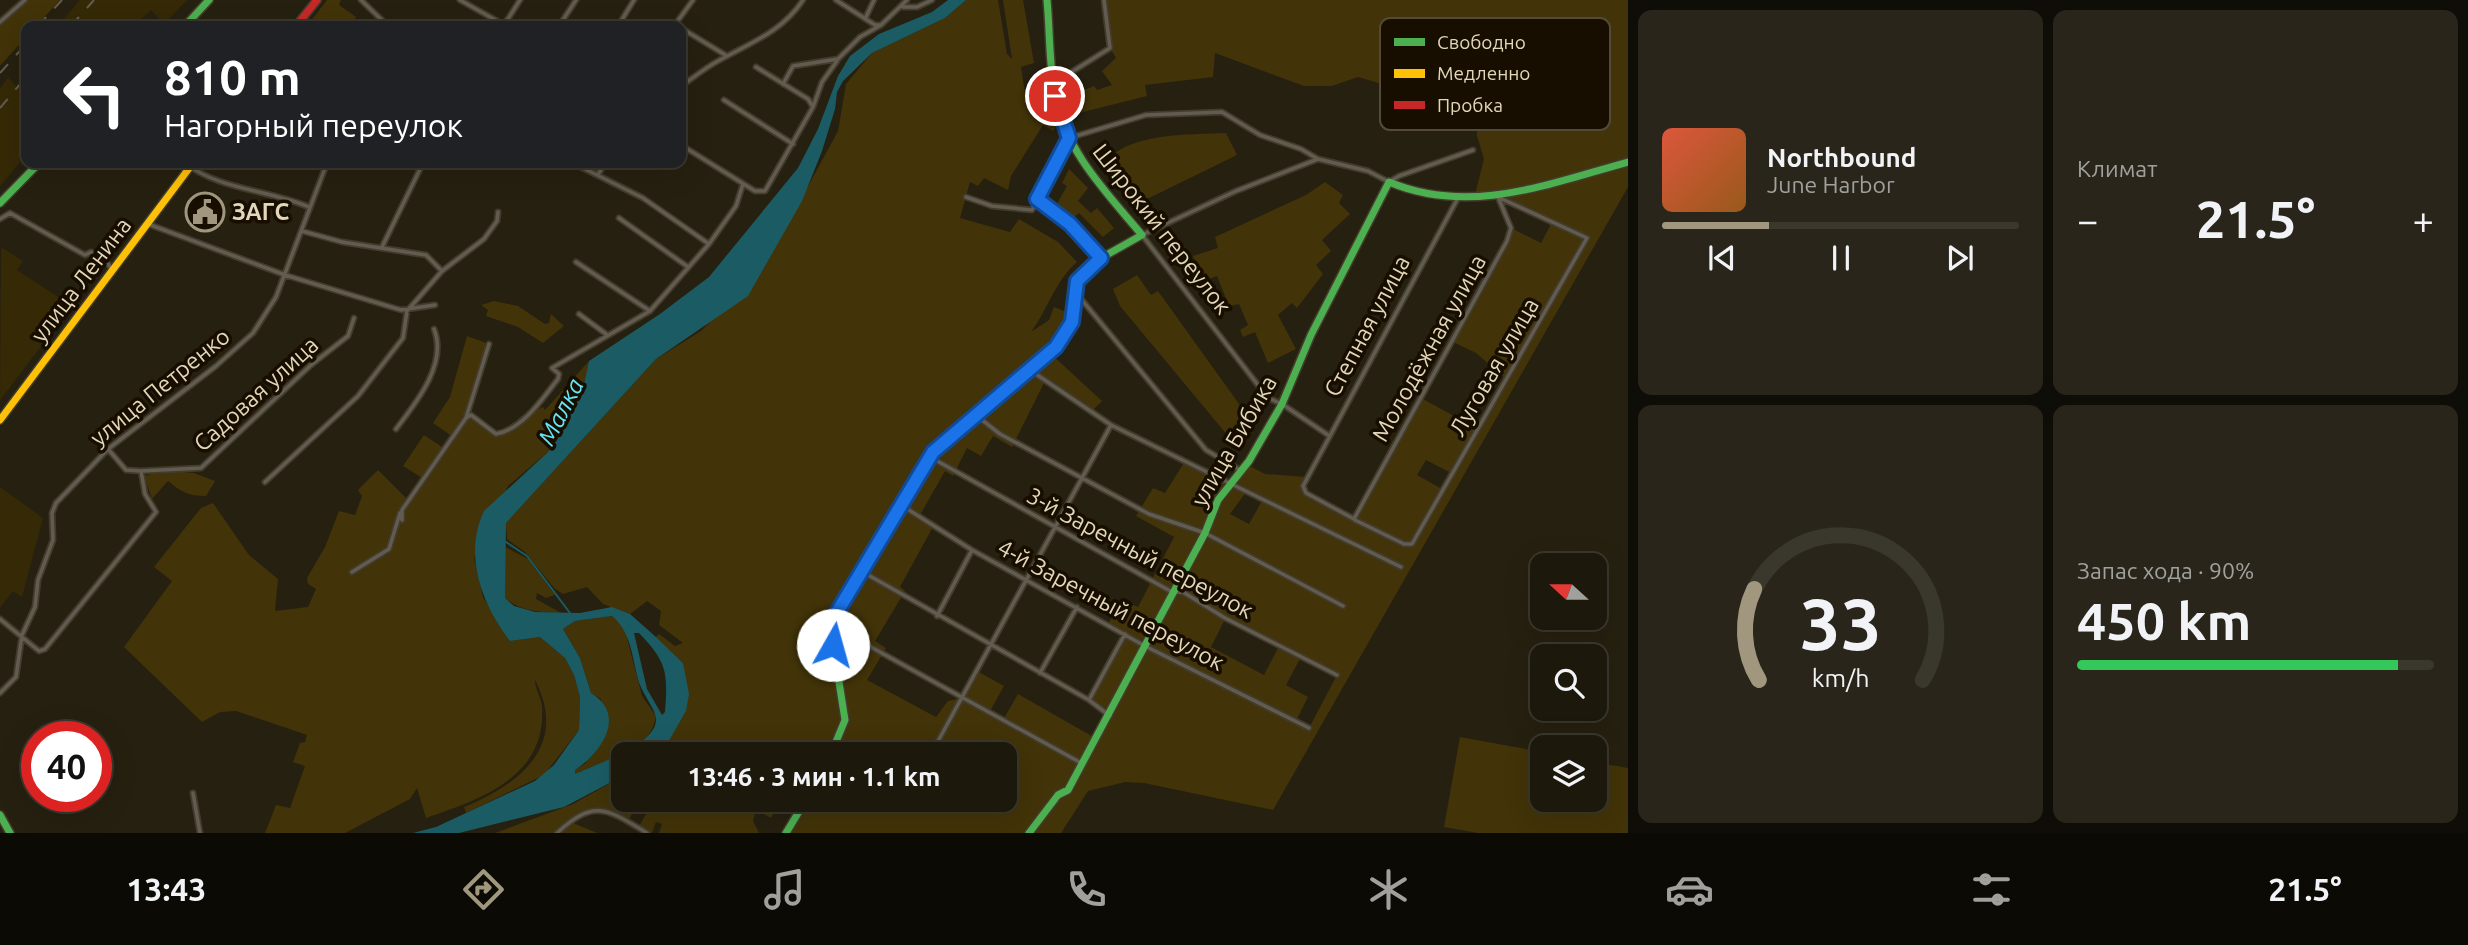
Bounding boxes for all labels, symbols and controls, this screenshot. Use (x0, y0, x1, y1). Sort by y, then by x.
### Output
legend (1380, 18, 1610, 130)
text: Свободно (1437, 31, 1526, 53)
icon: left (49, 49, 140, 140)
text: 810 m (164, 49, 301, 104)
text: Медленно (1437, 62, 1530, 84)
pin (1025, 66, 1085, 126)
icon: arrive (1036, 77, 1074, 115)
text: Пробка (1437, 94, 1503, 116)
text: Нагорный переулок (164, 107, 463, 143)
street label: Широкий переулок (1088, 139, 1237, 319)
text: Northbound (1767, 143, 1916, 172)
text: Климат (2077, 156, 2157, 181)
text: June Harbor (1767, 172, 1895, 197)
text: 21.5° (2196, 190, 2315, 248)
public building icon: ЗАГС (184, 191, 226, 233)
place label: ЗАГС (232, 199, 289, 224)
text: − (2077, 199, 2098, 241)
text: + (2413, 199, 2434, 241)
street label: улица Ленина (26, 213, 135, 347)
icon: previous (1703, 239, 1741, 277)
icon: pause (1822, 239, 1860, 277)
icon: next (1941, 239, 1979, 277)
street label: Молодёжная улица (1367, 250, 1490, 445)
street label: Степная улица (1319, 251, 1414, 400)
street label: Луговая улица (1444, 293, 1543, 440)
street label: улица Петренко (85, 323, 234, 450)
street label: Садовая улица (189, 331, 323, 456)
street label: улица Бибика (1186, 371, 1281, 511)
water label: Малка (532, 374, 589, 450)
street label: 3-й Заречный переулок (1023, 482, 1258, 623)
street label: 4-й Заречный переулок (994, 534, 1229, 675)
north arrow (1530, 553, 1606, 630)
map controls (1530, 553, 1607, 812)
text: Запас хода · 90% (2077, 558, 2254, 583)
text: 33 (1799, 582, 1882, 664)
text: 450 km (2077, 592, 2251, 650)
position arrow (796, 608, 870, 682)
button: search (1530, 644, 1607, 721)
text: km/h (1812, 664, 1869, 692)
speed limit sign: 40 (21, 721, 112, 812)
button: layers (1530, 735, 1607, 812)
text: 13:46 · 3 мин · 1.1 km (687, 762, 941, 791)
icon: directions (459, 865, 508, 914)
icon: music (760, 865, 809, 914)
icon: phone (1062, 865, 1111, 914)
icon: climate (1364, 865, 1413, 914)
icon: car (1665, 865, 1714, 914)
icon: filters (1967, 865, 2016, 914)
text: 13:43 (126, 871, 206, 907)
text: 21.5° (2268, 871, 2342, 907)

